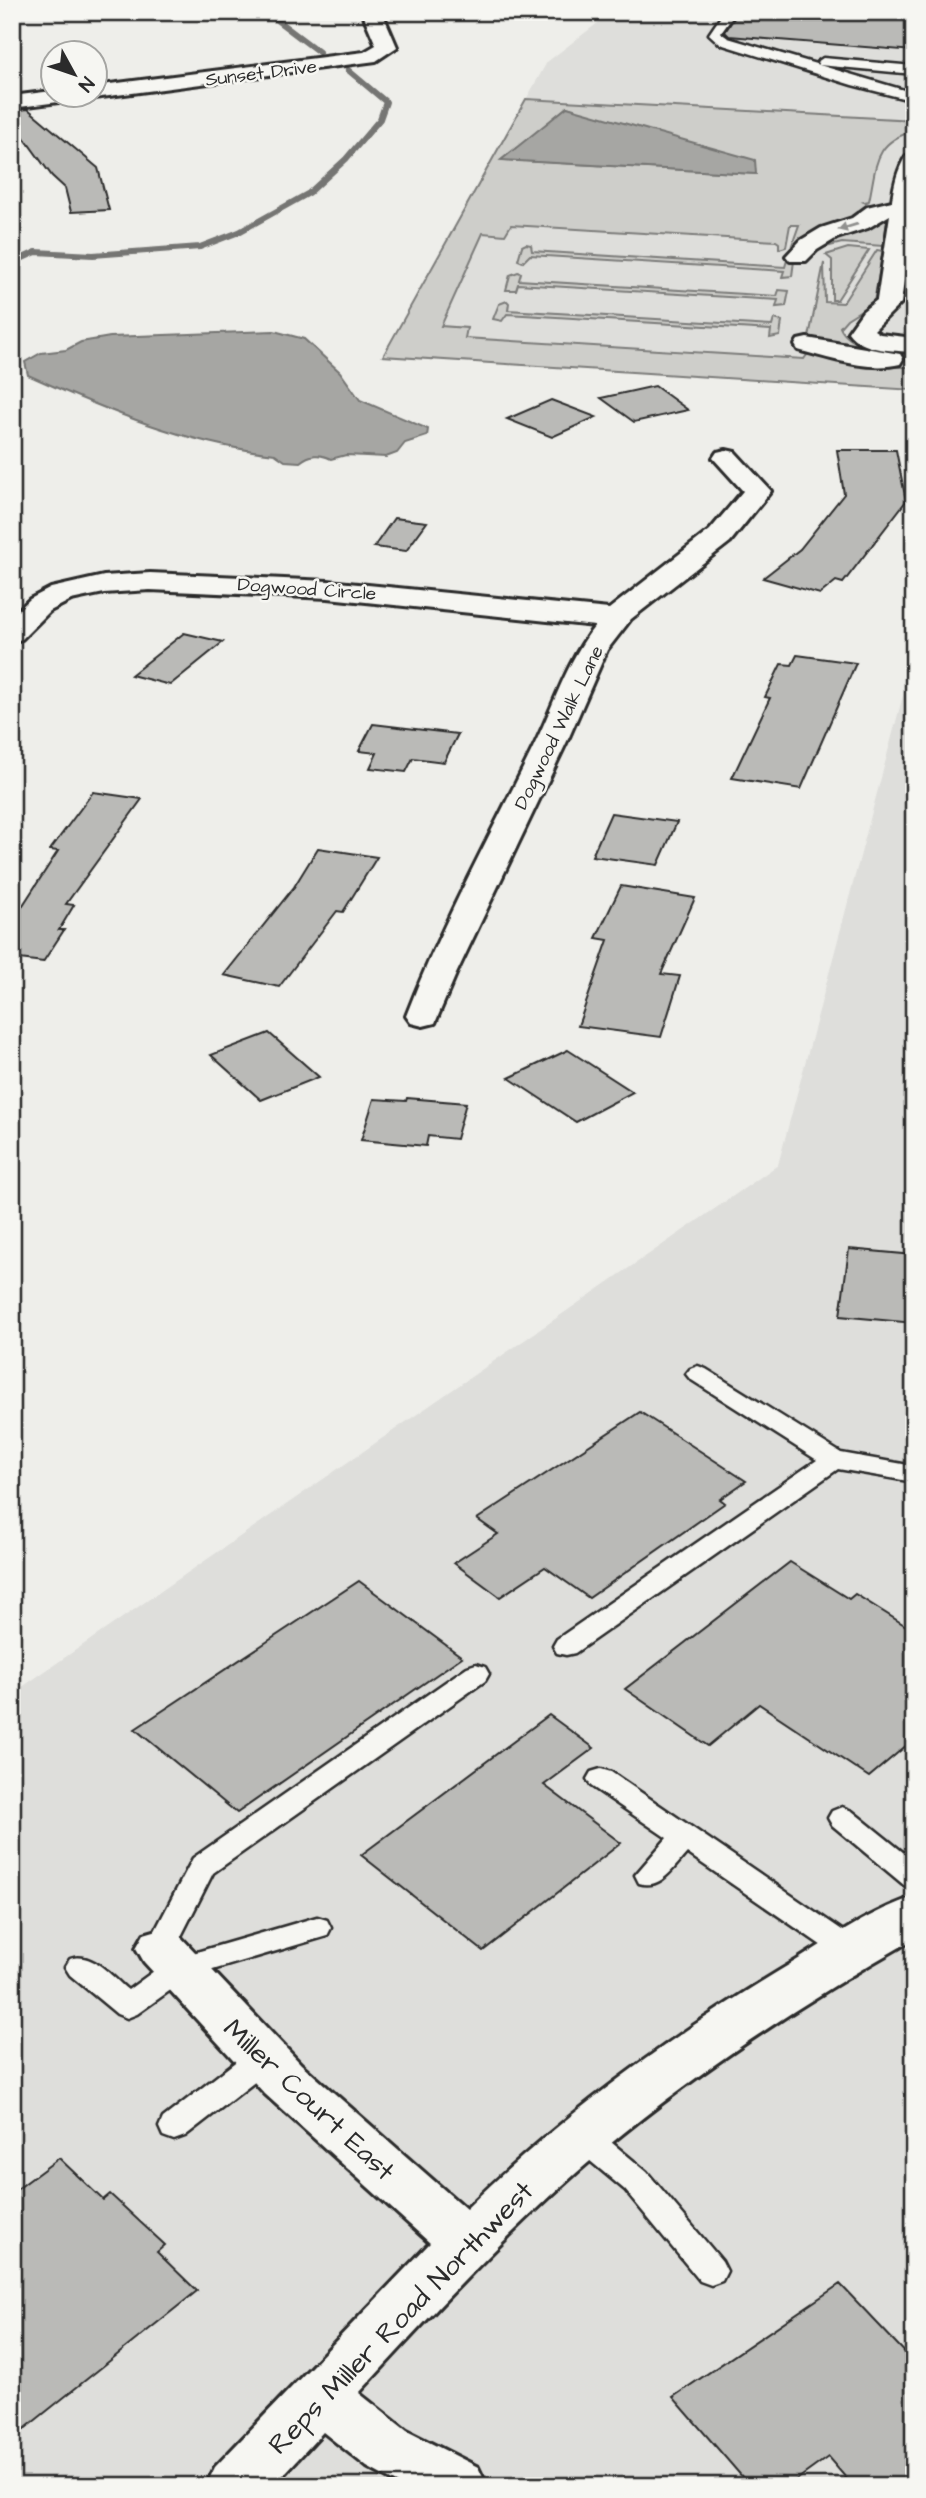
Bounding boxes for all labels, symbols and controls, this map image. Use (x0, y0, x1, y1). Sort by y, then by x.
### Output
north arrow (38, 38, 108, 108)
street label: Sunset Drive (204, 53, 319, 94)
text: N (72, 71, 100, 97)
one-way arrow (838, 222, 859, 232)
street label: Dogwood Circle (237, 571, 377, 609)
street label: Dogwood Walk Lane (508, 641, 612, 815)
street label: Miller Court East (215, 2010, 404, 2191)
street label: Reps Miller Road Northwest (260, 2172, 543, 2463)

